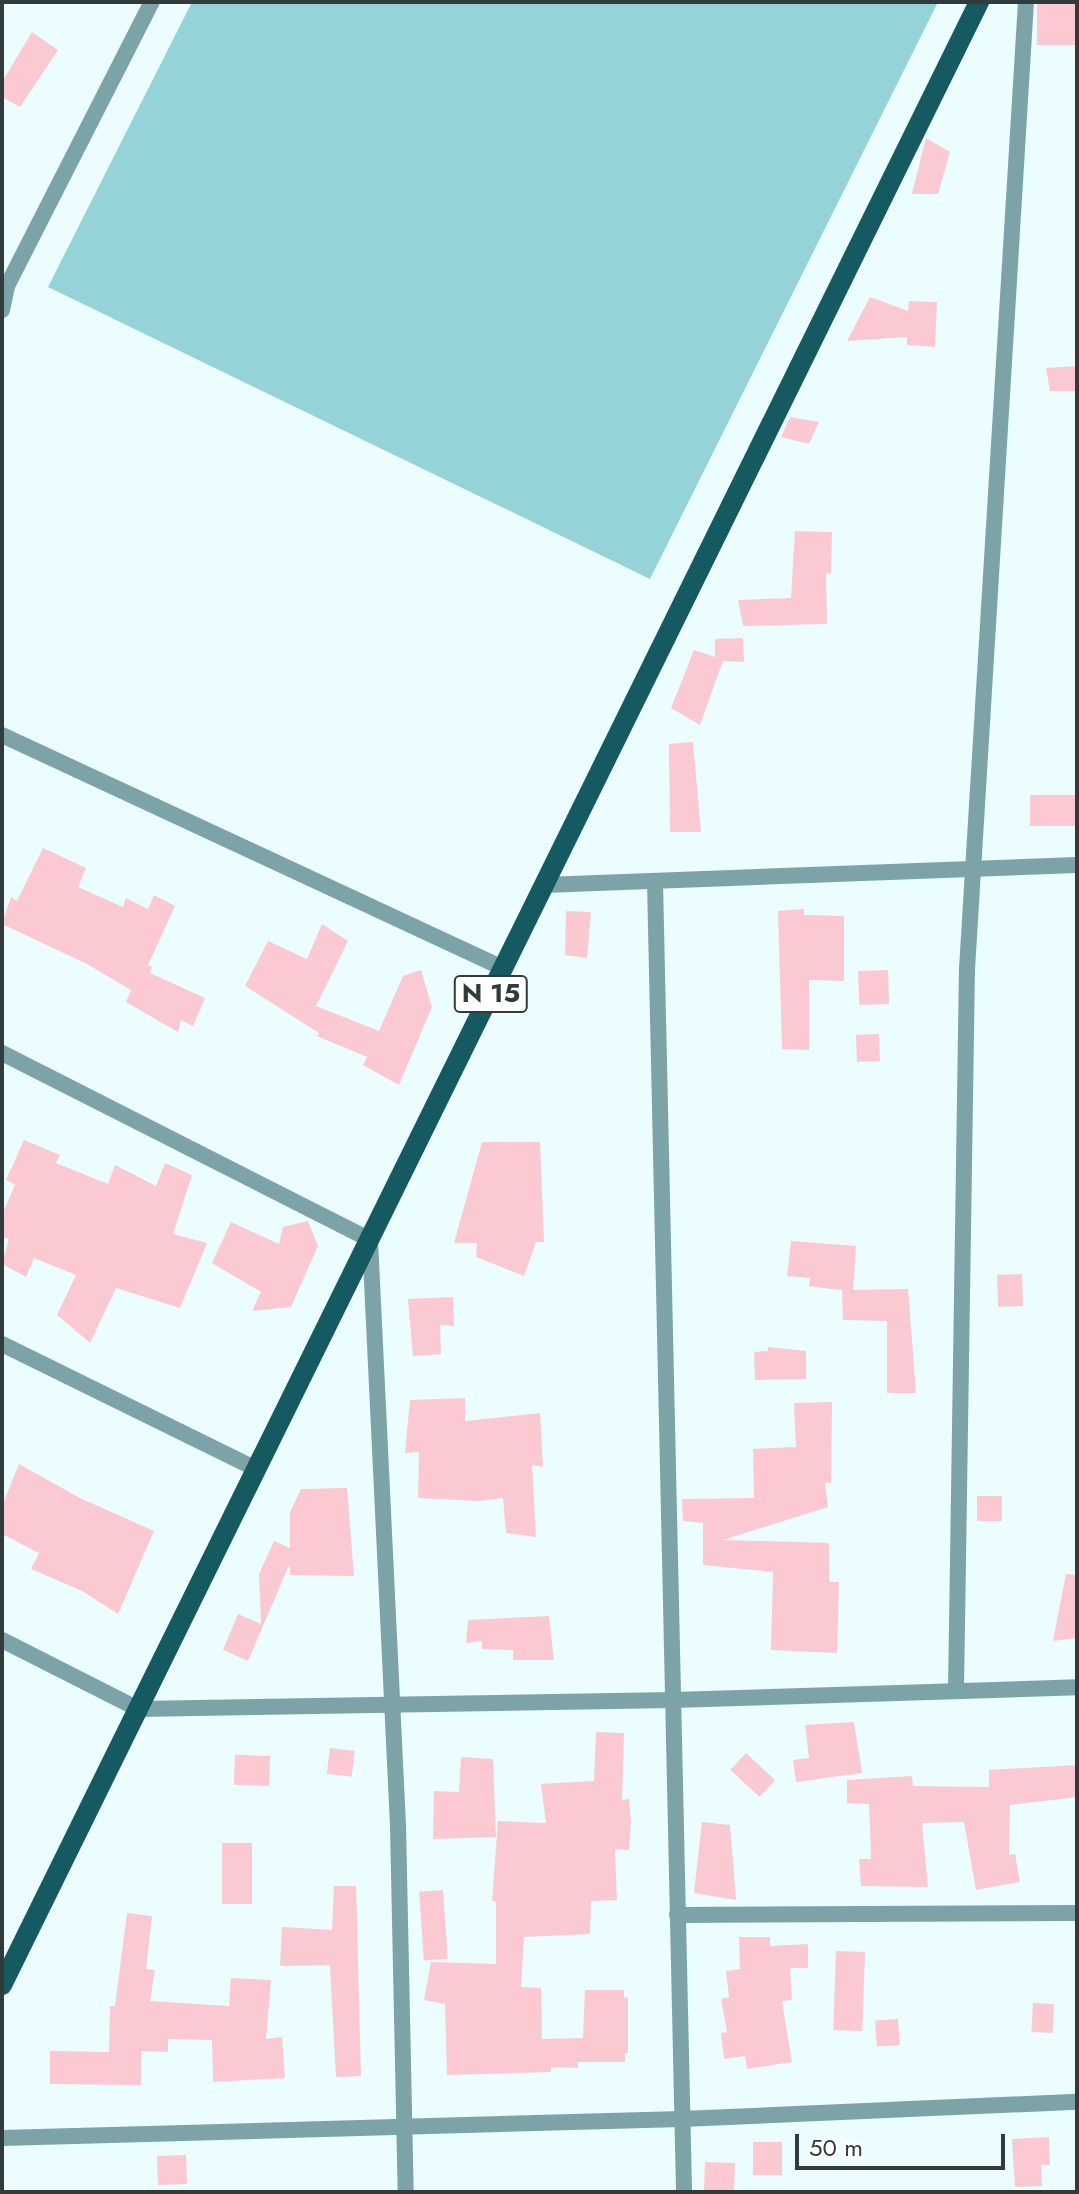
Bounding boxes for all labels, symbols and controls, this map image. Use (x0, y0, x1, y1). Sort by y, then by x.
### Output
road number: N 15 (453, 972, 529, 1016)
scale bar (799, 2118, 1009, 2168)
text: 50 m (809, 2130, 863, 2165)

